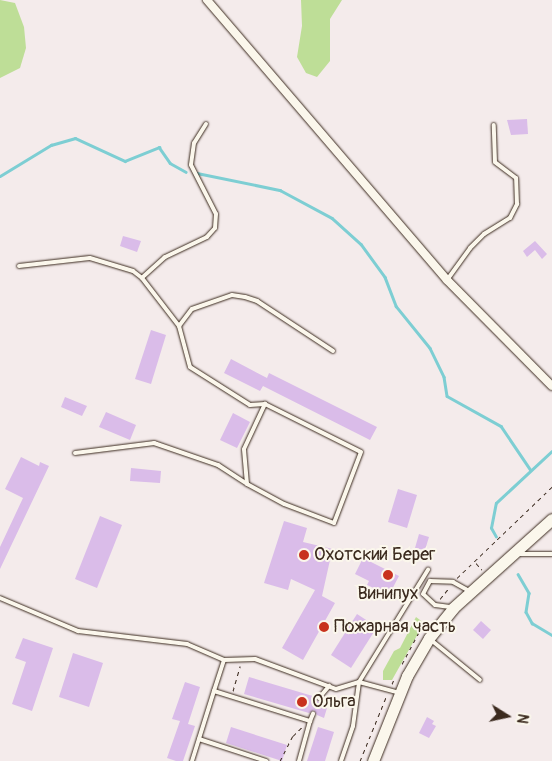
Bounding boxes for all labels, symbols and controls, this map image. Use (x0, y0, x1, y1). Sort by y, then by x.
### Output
place label: Охотский Берег (314, 544, 435, 566)
marker: Охотский Берег (298, 549, 310, 561)
marker: Винипух (382, 569, 394, 581)
place label: Винипух (357, 583, 419, 605)
place label: Пожарная часть (334, 616, 456, 638)
marker: Пожарная часть (318, 621, 330, 633)
place label: Ольга (312, 691, 356, 713)
north arrow (482, 691, 532, 741)
marker: Ольга (296, 696, 308, 708)
text: N (513, 713, 531, 725)

